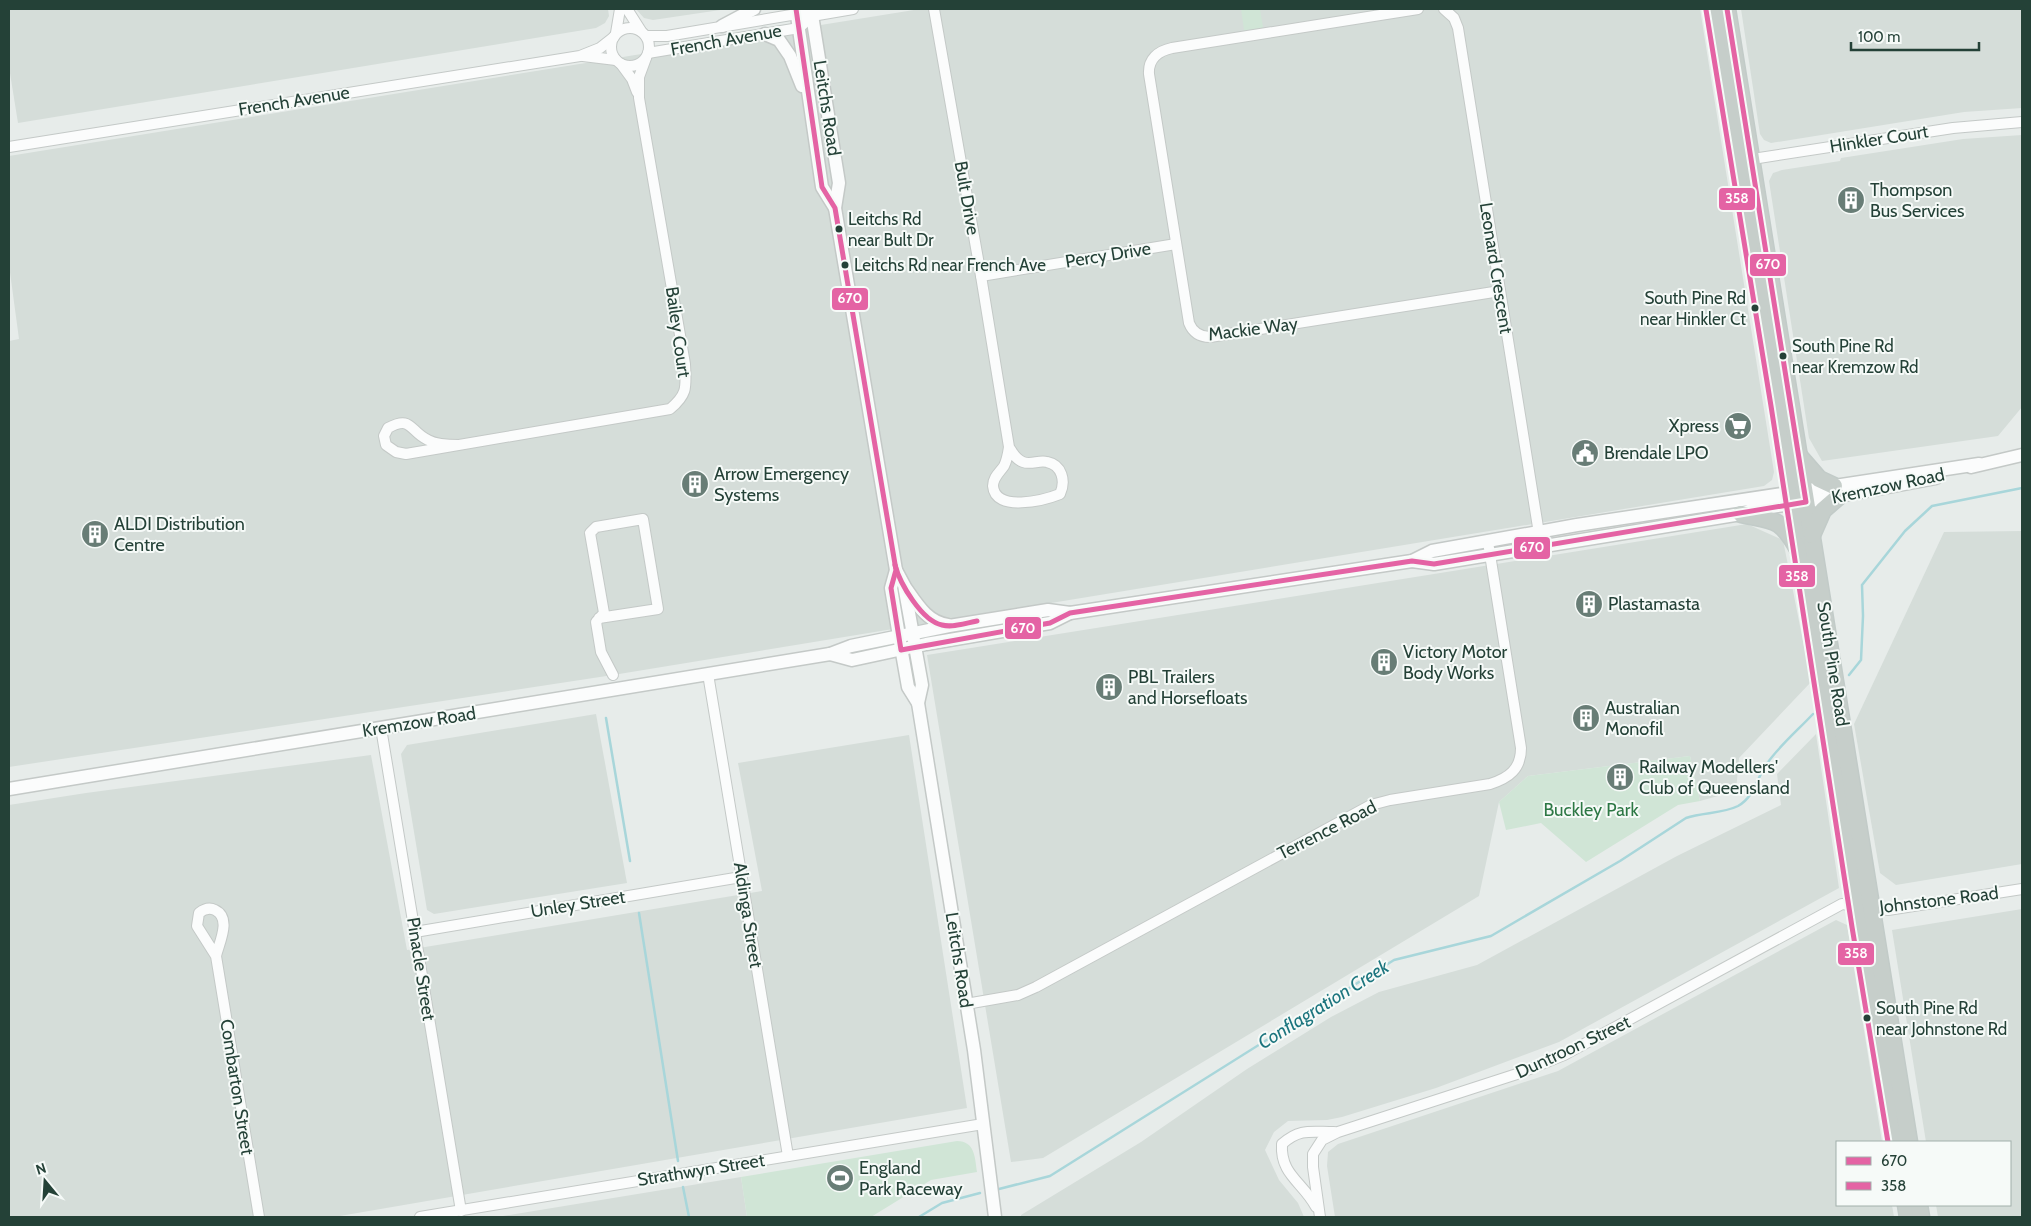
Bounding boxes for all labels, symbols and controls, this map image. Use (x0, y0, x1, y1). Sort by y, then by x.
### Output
street label: French Avenue (669, 19, 783, 61)
scale bar (1851, 20, 1978, 52)
text: 100 m (1858, 28, 1900, 46)
street label: Leitchs Road (809, 59, 845, 157)
street label: French Avenue (237, 81, 351, 121)
street label: Hinkler Court (1828, 120, 1930, 158)
street label: Bult Drive (950, 159, 984, 237)
place label: Thompson Bus Services (1870, 179, 1964, 222)
building icon: Thompson Bus Services (1836, 185, 1866, 215)
line badge: 358 (1718, 187, 1756, 211)
text: 358 (1725, 189, 1749, 207)
street label: Leonard Crescent (1475, 201, 1517, 335)
place label: Leitchs Rd near Bult Dr (848, 209, 934, 250)
marker: Leitchs Rd near Bult Dr (834, 224, 844, 234)
street label: Percy Drive (1064, 237, 1152, 273)
line badge: 670 (1749, 253, 1787, 277)
place label: Leitchs Rd near French Ave (854, 255, 1046, 275)
text: 670 (1756, 255, 1780, 273)
marker: Leitchs Rd near French Ave (840, 260, 850, 270)
street label: Bailey Court (661, 285, 695, 379)
line badge: 670 (831, 287, 869, 311)
place label: South Pine Rd near Hinkler Ct (1640, 288, 1746, 329)
text: 670 (838, 289, 862, 307)
marker: South Pine Rd near Hinkler Ct (1750, 303, 1760, 313)
street label: Mackie Way (1207, 313, 1299, 345)
place label: South Pine Rd near Kremzow Rd (1792, 336, 1919, 377)
marker: South Pine Rd near Kremzow Rd (1778, 351, 1788, 361)
supermarket icon: Xpress (1723, 411, 1753, 441)
place label: Xpress (1669, 415, 1719, 437)
public building icon: Brendale LPO (1570, 438, 1600, 468)
place label: Brendale LPO (1604, 442, 1709, 464)
place label: Arrow Emergency Systems (714, 463, 849, 506)
street label: Kremzow Road (1830, 463, 1946, 509)
building icon: Arrow Emergency Systems (680, 469, 710, 499)
place label: ALDI Distribution Centre (114, 513, 245, 556)
building icon: ALDI Distribution Centre (80, 519, 110, 549)
line badge: 670 (1513, 536, 1551, 560)
text: 670 (1520, 538, 1544, 556)
line badge: 358 (1778, 564, 1816, 588)
text: 358 (1785, 567, 1809, 585)
building icon: Plastamasta (1574, 589, 1604, 619)
place label: Plastamasta (1608, 593, 1700, 615)
street label: South Pine Road (1812, 600, 1854, 728)
line badge: 670 (1004, 616, 1042, 640)
text: 670 (1011, 619, 1035, 637)
place label: Victory Motor Body Works (1403, 641, 1508, 684)
building icon: Victory Motor Body Works (1369, 647, 1399, 677)
place label: PBL Trailers and Horsefloats (1128, 666, 1247, 709)
building icon: PBL Trailers and Horsefloats (1094, 672, 1124, 702)
place label: Australian Monofil (1605, 697, 1680, 740)
street label: Kremzow Road (361, 702, 477, 742)
building icon: Australian Monofil (1571, 703, 1601, 733)
place label: Railway Modellers' Club of Queensland (1639, 756, 1790, 799)
building icon: Railway Modellers' Club of Queensland (1605, 762, 1635, 792)
street label: Terrence Road (1274, 796, 1380, 864)
park label: Buckley Park (1543, 799, 1640, 821)
street label: Aldinga Street (729, 860, 767, 970)
street label: Johnstone Road (1877, 882, 2000, 918)
street label: Unley Street (529, 886, 627, 922)
street label: Leitchs Road (941, 911, 977, 1009)
street label: Pinacle Street (402, 916, 440, 1022)
line badge: 358 (1837, 942, 1875, 966)
text: 358 (1844, 944, 1868, 962)
water label: Conflagration Creek (1253, 954, 1394, 1054)
place label: South Pine Rd near Johnstone Rd (1876, 998, 2007, 1039)
street label: Duntroon Street (1512, 1011, 1634, 1083)
marker: South Pine Rd near Johnstone Rd (1862, 1013, 1872, 1023)
street label: Combarton Street (215, 1018, 259, 1156)
legend (1836, 1141, 2011, 1206)
street label: Strathwyn Street (636, 1149, 766, 1191)
text: 670 (1881, 1152, 1907, 1170)
north arrow (20, 1156, 70, 1206)
place label: England Park Raceway (859, 1157, 963, 1200)
text: N (33, 1159, 48, 1179)
sports icon: England Park Raceway (825, 1163, 855, 1193)
text: 358 (1881, 1177, 1906, 1195)

